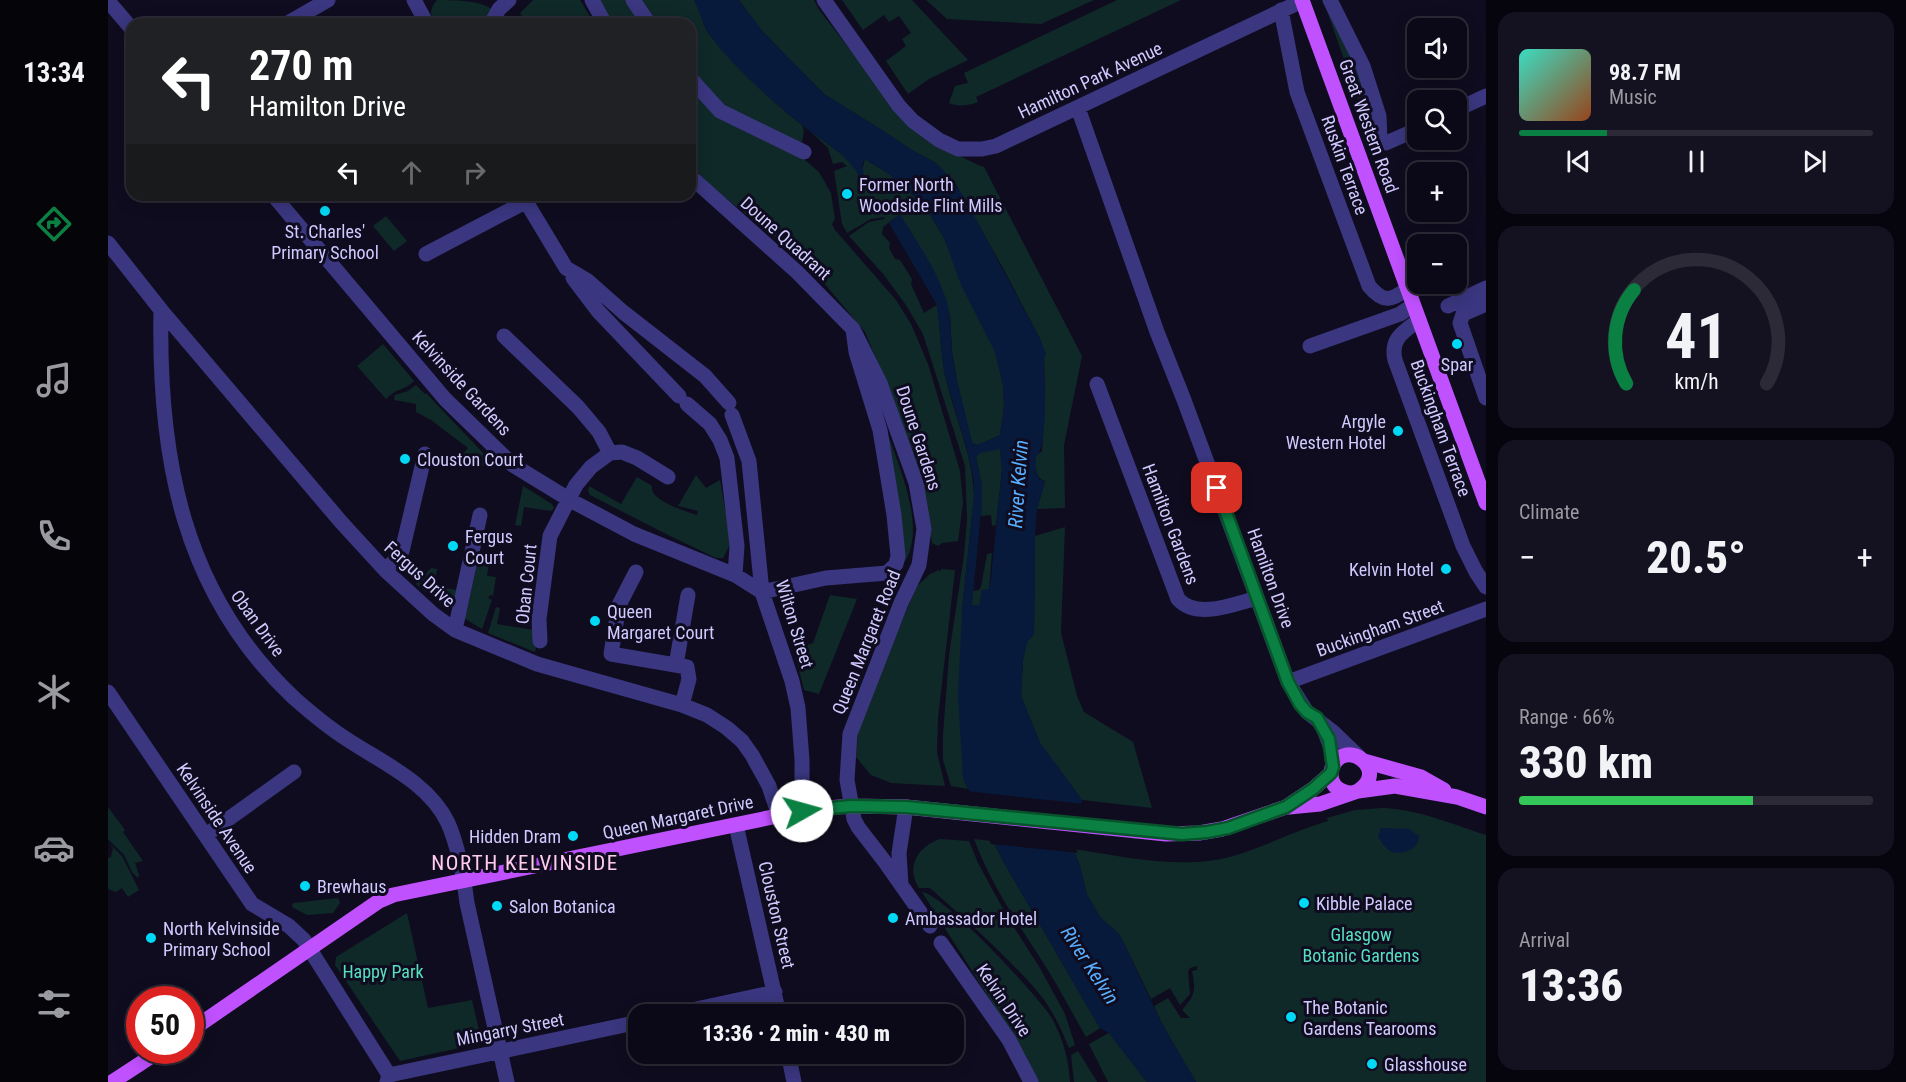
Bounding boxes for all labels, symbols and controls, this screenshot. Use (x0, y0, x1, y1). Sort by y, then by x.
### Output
map controls (1407, 18, 1467, 294)
button: sound (1407, 18, 1467, 78)
street label: Hamilton Park Avenue (1015, 37, 1165, 123)
text: 270 m (249, 41, 354, 90)
icon: left (150, 42, 228, 120)
street label: Great Western Road (1335, 56, 1403, 196)
text: 13:34 (23, 57, 85, 89)
text: 98.7 FM (1609, 60, 1681, 85)
text: Music (1609, 85, 1657, 109)
button: search (1407, 90, 1467, 150)
text: Hamilton Drive (249, 91, 406, 123)
street label: Ruskin Terrace (1317, 112, 1373, 218)
icon: previous (1562, 145, 1595, 178)
icon: pause (1680, 145, 1713, 178)
icon: next (1798, 145, 1831, 178)
icon: left (332, 156, 365, 189)
icon: ahead (395, 156, 428, 189)
icon: right (458, 156, 491, 189)
button: + (1407, 162, 1467, 222)
place label: Former North Woodside Flint Mills (859, 174, 1003, 216)
marker: Former North Woodside Flint Mills (840, 187, 854, 201)
street label: Doune Quadrant (737, 192, 835, 284)
icon: directions (33, 203, 75, 245)
marker: St. Charles' Primary School (318, 204, 332, 218)
place label: St. Charles' Primary School (271, 221, 379, 263)
button: − (1407, 234, 1467, 294)
text: 41 (1664, 300, 1728, 373)
street label: Kelvinside Gardens (408, 326, 516, 440)
marker: Spar (1450, 337, 1464, 351)
place label: Spar (1441, 354, 1474, 375)
street label: Buckingham Terrace (1406, 357, 1476, 499)
icon: music (33, 359, 75, 401)
text: km/h (1674, 369, 1718, 394)
street label: Doune Gardens (892, 383, 946, 493)
place label: Argyle Western Hotel (1286, 411, 1386, 453)
marker: Argyle Western Hotel (1391, 424, 1405, 438)
water label: River Kelvin (1003, 439, 1033, 529)
place label: Clouston Court (417, 449, 524, 470)
marker: Clouston Court (398, 452, 412, 466)
street label: Hamilton Gardens (1138, 461, 1204, 587)
pin (1191, 462, 1242, 513)
icon: arrive (1200, 471, 1233, 504)
text: Climate (1519, 500, 1579, 524)
icon: phone (33, 515, 75, 557)
street label: Hamilton Drive (1243, 525, 1299, 631)
place label: Fergus Court (465, 526, 513, 568)
text: 20.5° (1646, 531, 1746, 584)
street label: Fergus Drive (380, 537, 460, 611)
text: − (1519, 538, 1536, 577)
text: + (1857, 538, 1873, 577)
marker: Fergus Court (446, 539, 460, 553)
street label: Oban Court (511, 543, 541, 625)
place label: Kelvin Hotel (1349, 559, 1434, 580)
marker: Kelvin Hotel (1439, 562, 1453, 576)
street label: Queen Margaret Road (827, 567, 905, 717)
street label: Wilton Street (772, 577, 818, 671)
street label: Oban Drive (227, 586, 289, 660)
street label: Buckingham Street (1314, 595, 1446, 661)
place label: Queen Margaret Court (607, 601, 714, 643)
marker: Queen Margaret Court (588, 614, 602, 628)
icon: climate (33, 671, 75, 713)
text: Range · 66% (1519, 705, 1615, 729)
text: 330 km (1519, 736, 1653, 789)
street label: Kelvinside Avenue (172, 759, 262, 877)
position arrow (770, 779, 834, 843)
street label: Queen Margaret Drive (601, 791, 755, 843)
place label: Hidden Dram (469, 826, 561, 847)
icon: car (33, 827, 75, 869)
marker: Hidden Dram (566, 829, 580, 843)
district label: NORTH KELVINSIDE (431, 851, 619, 875)
street label: Clouston Street (754, 859, 800, 971)
place label: Brewhaus (317, 876, 387, 897)
marker: Brewhaus (298, 879, 312, 893)
place label: Kibble Palace (1316, 893, 1412, 914)
place label: Salon Botanica (509, 896, 616, 917)
marker: Kibble Palace (1297, 896, 1311, 910)
marker: Salon Botanica (490, 899, 504, 913)
place label: Ambassador Hotel (905, 908, 1037, 929)
marker: Ambassador Hotel (886, 911, 900, 925)
place label: North Kelvinside Primary School (163, 918, 280, 960)
water label: River Kelvin (1056, 921, 1124, 1009)
park label: Glasgow Botanic Gardens (1303, 924, 1419, 966)
text: Arrival (1519, 928, 1570, 952)
marker: North Kelvinside Primary School (144, 931, 158, 945)
text: 13:36 (1519, 959, 1623, 1012)
street label: Kelvin Drive (972, 960, 1036, 1040)
park label: Happy Park (342, 961, 424, 982)
icon: filters (33, 983, 75, 1025)
speed limit sign: 50 (126, 986, 204, 1064)
place label: The Botanic Gardens Tearooms (1303, 997, 1436, 1039)
street label: Mingarry Street (455, 1008, 565, 1050)
marker: The Botanic Gardens Tearooms (1284, 1010, 1298, 1024)
text: 13:36 · 2 min · 430 m (702, 1021, 890, 1046)
place label: Glasshouse (1384, 1054, 1467, 1075)
marker: Glasshouse (1365, 1057, 1379, 1071)

